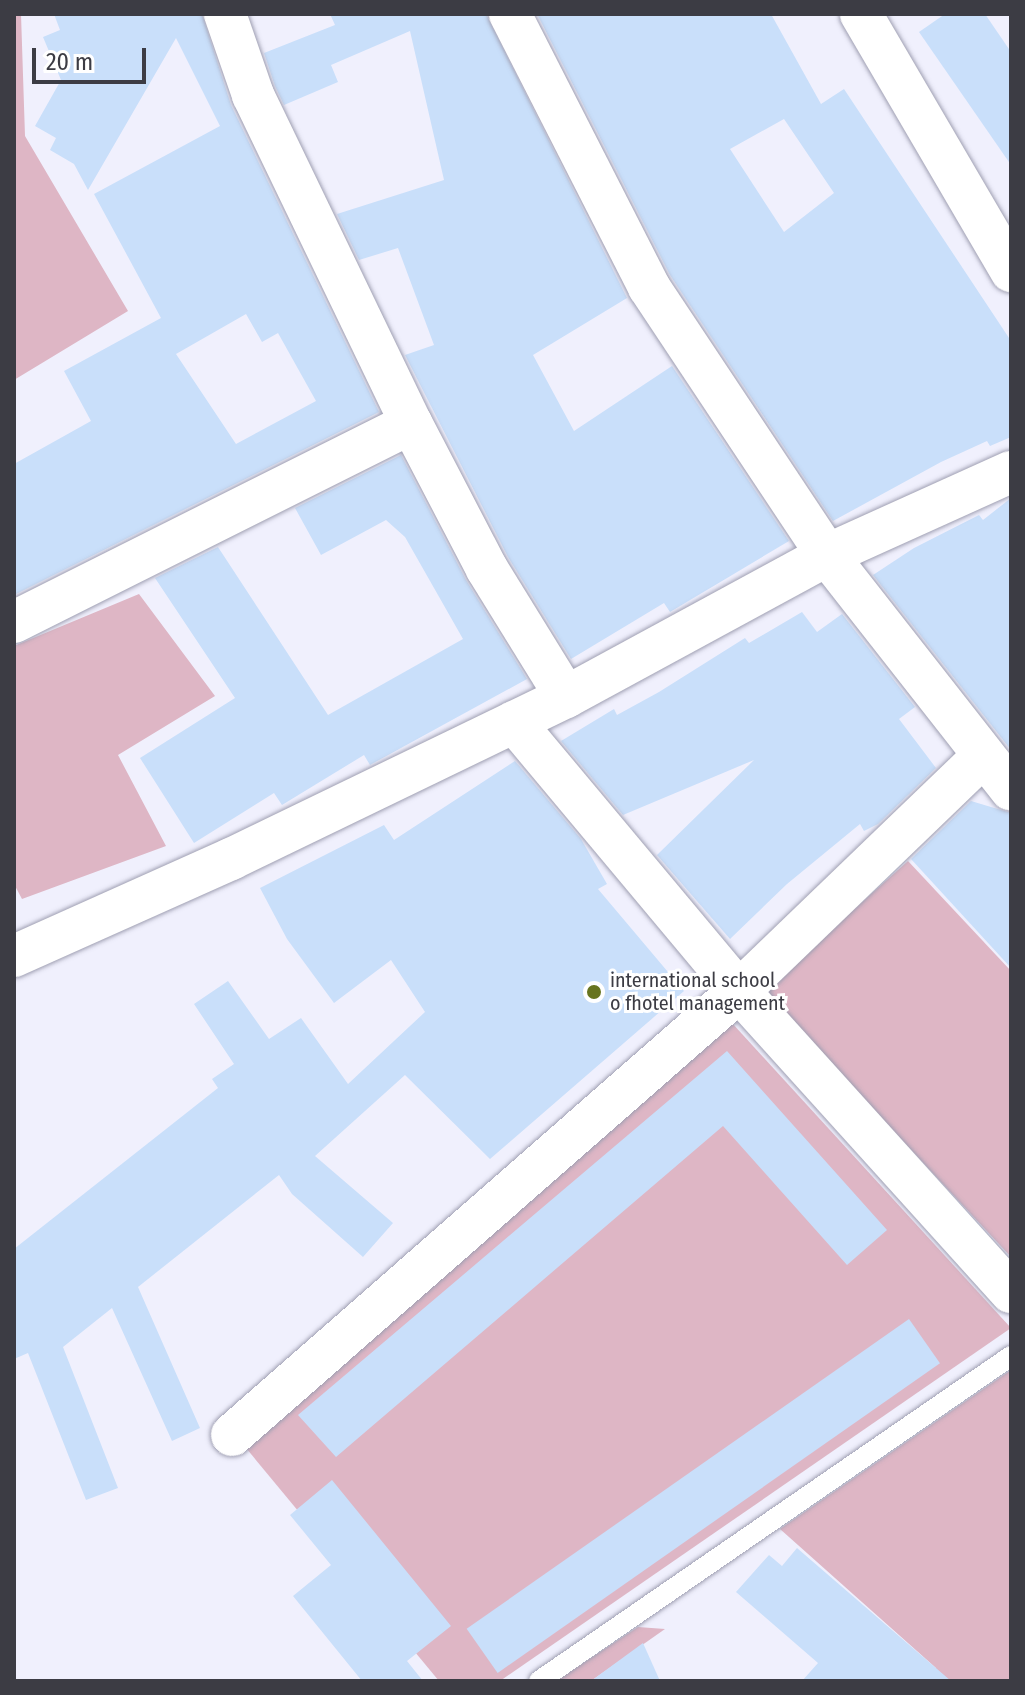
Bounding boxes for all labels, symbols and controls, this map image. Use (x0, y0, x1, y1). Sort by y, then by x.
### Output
scale bar (36, 32, 150, 82)
text: 20 m (46, 48, 93, 76)
place label: international school o fhotel management (610, 968, 785, 1015)
marker: international school o fhotel management (585, 983, 603, 1001)

